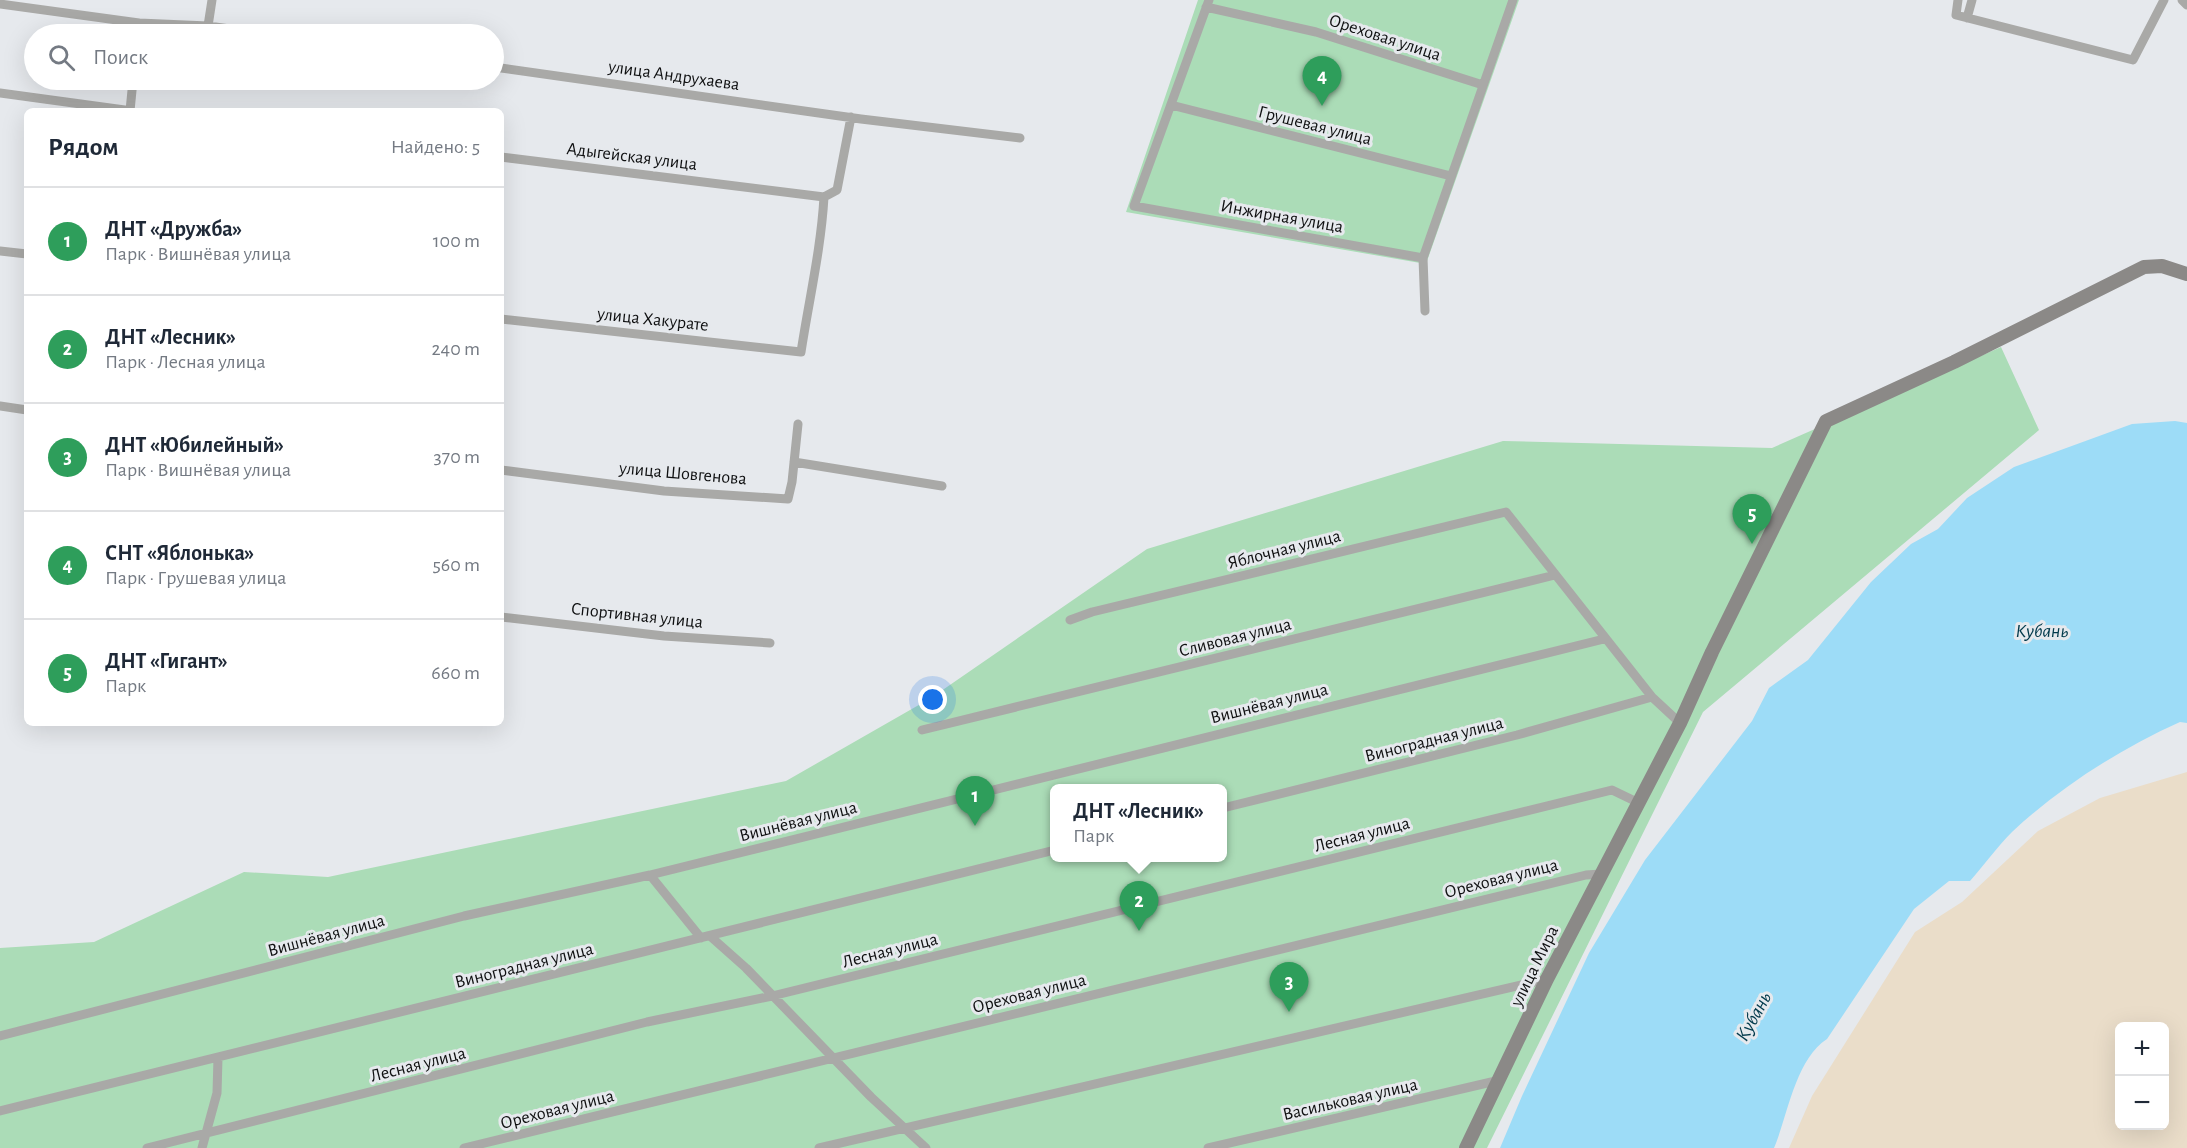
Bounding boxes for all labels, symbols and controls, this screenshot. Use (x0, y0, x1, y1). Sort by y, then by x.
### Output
street label: Ореховая улица (1327, 11, 1443, 64)
search box (24, 24, 504, 90)
icon: search (45, 41, 78, 74)
text: Поиск (93, 46, 148, 68)
pin: 4 (1302, 57, 1342, 106)
street label: улица Андрухаева (606, 58, 741, 94)
street label: Грушевая улица (1256, 103, 1373, 149)
text: Рядом (48, 134, 119, 160)
text: Найдено: 5 (391, 137, 480, 157)
street label: Адыгейская улица (566, 140, 698, 174)
street label: Инжирная улица (1219, 197, 1345, 237)
text: ДНТ «Дружба» (105, 218, 242, 240)
text: 1 (64, 231, 71, 251)
text: 100 m (433, 231, 480, 251)
text: Парк · Вишнёвая улица (105, 244, 291, 264)
street label: улица Хакурате (595, 305, 710, 335)
text: ДНТ «Лесник» (105, 326, 236, 348)
text: 2 (63, 339, 72, 359)
text: 240 m (431, 339, 480, 359)
text: Парк · Лесная улица (105, 352, 266, 372)
text: ДНТ «Юбилейный» (105, 434, 284, 456)
text: 3 (63, 447, 72, 467)
text: 370 m (434, 447, 480, 467)
street label: улица Шовгенова (617, 459, 747, 489)
text: Парк · Вишнёвая улица (105, 460, 291, 480)
pin: 5 (1732, 494, 1772, 544)
street label: Яблочная улица (1226, 526, 1343, 573)
text: СНТ «Яблонька» (105, 542, 254, 564)
text: 4 (62, 555, 73, 575)
text: 560 m (432, 555, 480, 575)
text: Парк · Грушевая улица (105, 568, 287, 588)
street label: Спортивная улица (570, 600, 704, 632)
street label: Сливовая улица (1177, 615, 1293, 661)
water label: Кубань (2016, 621, 2068, 641)
text: ДНТ «Гигант» (105, 650, 228, 672)
text: 5 (63, 663, 72, 683)
text: 660 m (431, 663, 480, 683)
text: Парк (105, 676, 146, 696)
street label: Вишнёвая улица (1209, 681, 1330, 727)
your location (918, 685, 947, 714)
street label: Виноградная улица (1363, 714, 1505, 766)
pin: 1 (956, 776, 994, 826)
popup (1050, 784, 1227, 862)
street label: Вишнёвая улица (738, 799, 859, 845)
text: ДНТ «Лесник» (1073, 800, 1204, 822)
street label: Лесная улица (1313, 814, 1412, 856)
text: Парк (1073, 826, 1114, 846)
street label: Ореховая улица (1443, 856, 1560, 902)
pin: 2 (1120, 882, 1158, 931)
street label: Вишнёвая улица (266, 912, 387, 960)
street label: улица Мира (1507, 923, 1562, 1011)
street label: Лесная улица (841, 930, 940, 972)
street label: Виноградная улица (453, 940, 595, 992)
pin: 3 (1270, 962, 1308, 1012)
street label: Ореховая улица (971, 971, 1088, 1017)
water label: Кубань (1732, 988, 1775, 1044)
map controls (2115, 1022, 2169, 1130)
button: + (2115, 1022, 2169, 1076)
street label: Лесная улица (369, 1044, 468, 1086)
street label: Васильковая улица (1281, 1076, 1419, 1124)
button: − (2115, 1076, 2169, 1130)
street label: Ореховая улица (499, 1087, 616, 1133)

